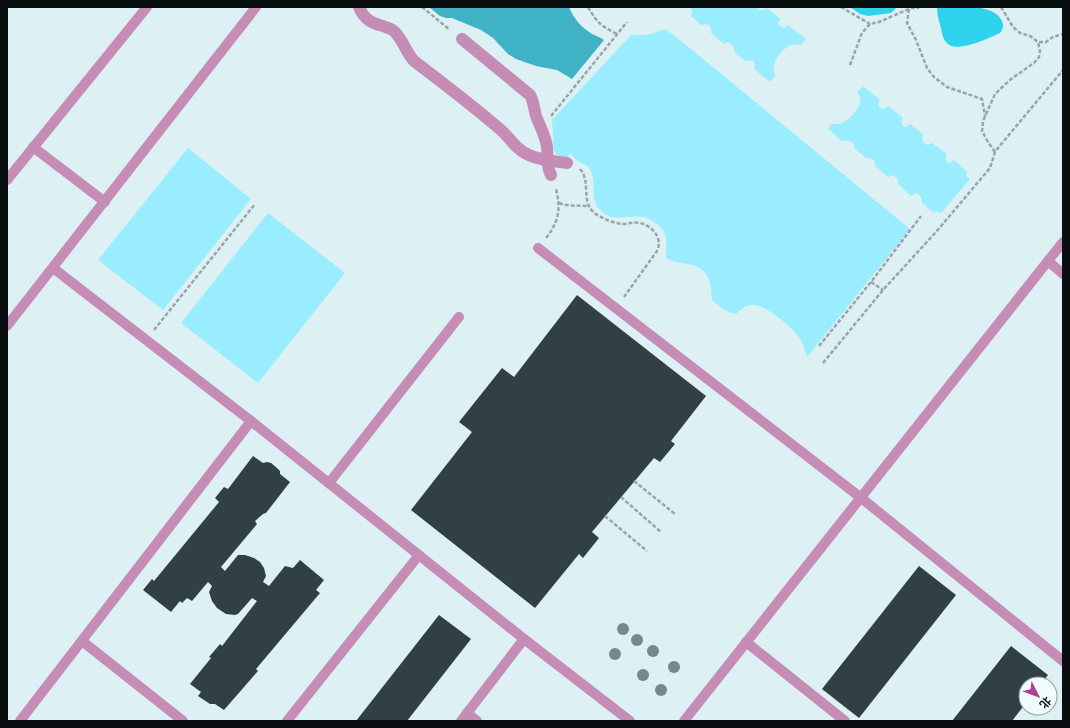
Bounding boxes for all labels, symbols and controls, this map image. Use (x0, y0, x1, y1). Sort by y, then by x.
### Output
north arrow (1018, 676, 1058, 716)
text: 北 (1037, 694, 1054, 711)

